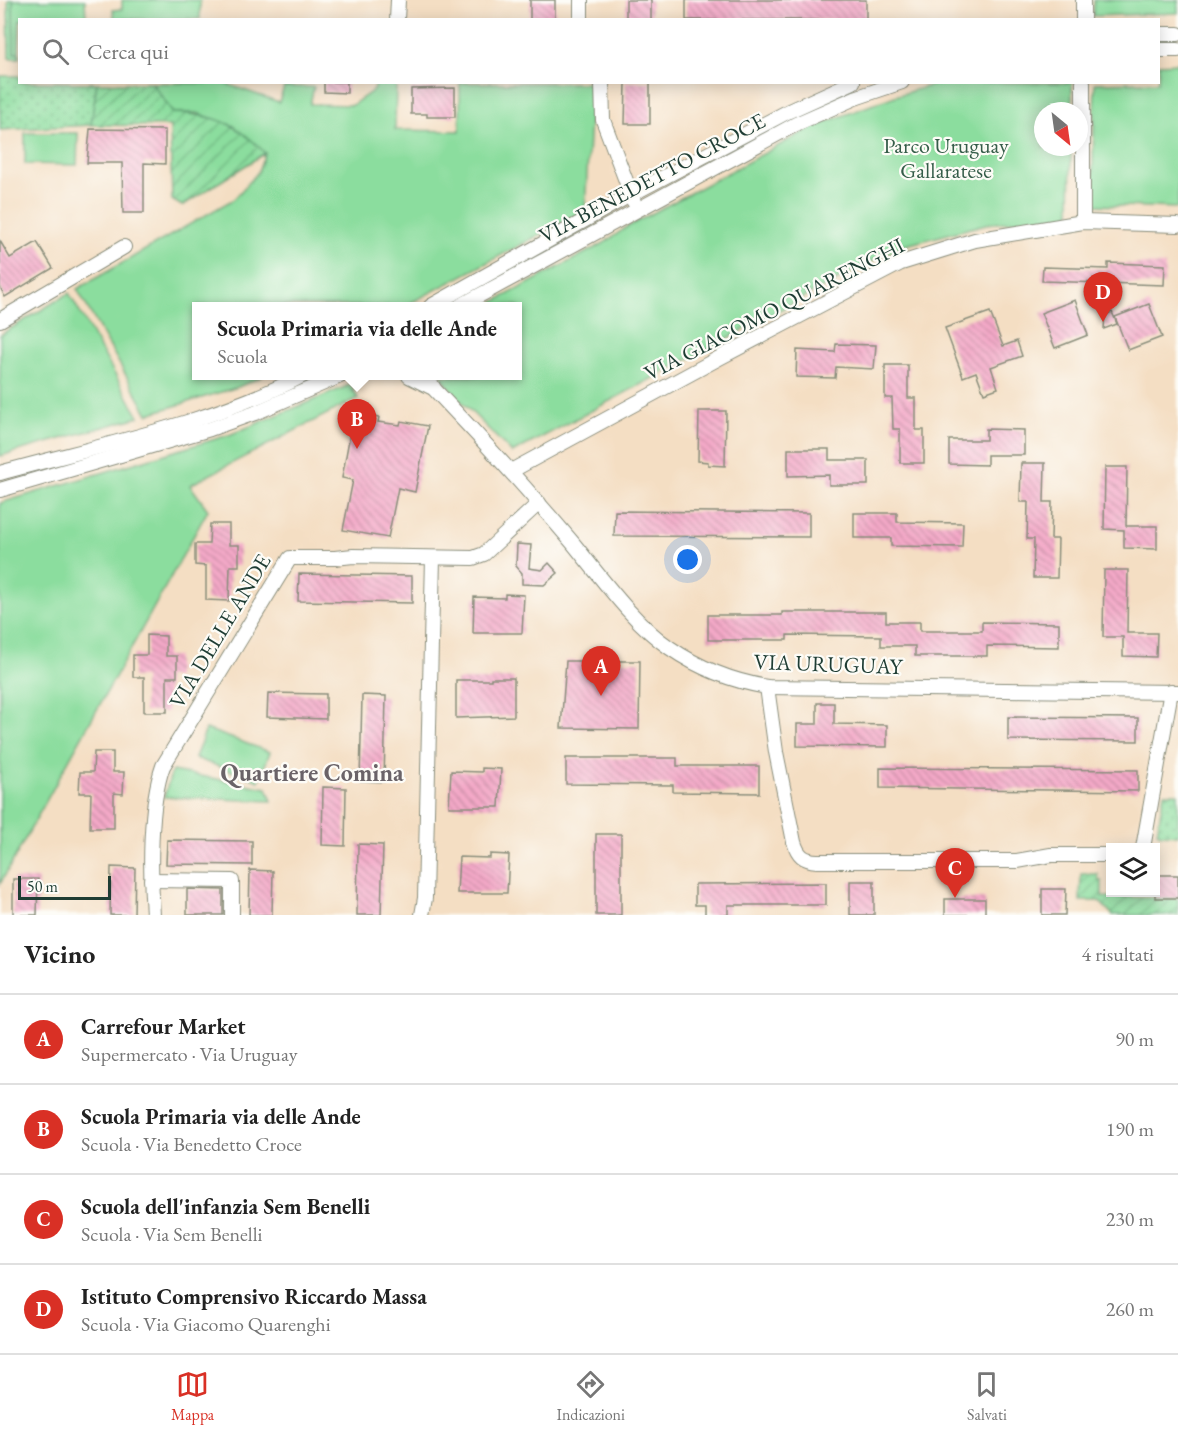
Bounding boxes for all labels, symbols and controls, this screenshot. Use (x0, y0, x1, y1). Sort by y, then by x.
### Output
search box (18, 18, 1160, 84)
icon: search (39, 35, 72, 68)
text: Cerca qui (87, 37, 169, 66)
north arrow (1034, 102, 1088, 156)
street label: VIA BENEDETTO CROCE (534, 106, 770, 250)
park label: Parco Uruguay Gallaratese (883, 131, 1009, 185)
street label: VIA GIACOMO QUARENGHI (639, 230, 910, 387)
pin: D (1084, 272, 1122, 322)
popup (192, 302, 522, 380)
text: Scuola Primaria via delle Ande (217, 314, 497, 343)
text: Scuola (217, 343, 268, 369)
pin: B (338, 400, 376, 449)
your location (673, 545, 702, 574)
street label: VIA DELLE ANDE (162, 549, 278, 713)
pin: A (582, 646, 620, 696)
street label: VIA URUGUAY (753, 647, 904, 681)
district label: Quartiere Comina (221, 757, 404, 788)
map controls (1106, 843, 1160, 897)
button: layers (1106, 843, 1160, 897)
pin: C (936, 848, 974, 898)
scale bar (18, 873, 111, 900)
text: 50 m (27, 876, 58, 897)
text: Vicino (24, 937, 95, 971)
text: 4 risultati (1082, 941, 1154, 967)
text: Carrefour Market (81, 1012, 245, 1041)
text: A (36, 1026, 51, 1052)
text: 90 m (1115, 1026, 1154, 1052)
text: Supermercato · Via Uruguay (81, 1041, 297, 1067)
text: Scuola Primaria via delle Ande (81, 1102, 361, 1131)
text: B (37, 1116, 50, 1142)
text: 190 m (1106, 1116, 1154, 1142)
text: Scuola · Via Benedetto Croce (81, 1131, 302, 1157)
text: Scuola dell'infanzia Sem Benelli (81, 1192, 370, 1221)
text: C (36, 1206, 51, 1232)
text: 230 m (1106, 1206, 1154, 1232)
text: Scuola · Via Sem Benelli (81, 1221, 262, 1247)
text: Istituto Comprensivo Riccardo Massa (81, 1282, 427, 1311)
text: D (36, 1296, 51, 1322)
text: 260 m (1106, 1296, 1154, 1322)
text: Scuola · Via Giacomo Quarenghi (81, 1311, 331, 1337)
tab: Mappa (171, 1368, 214, 1425)
tab: Indicazioni (556, 1368, 625, 1425)
tab: Salvati (967, 1368, 1007, 1425)

